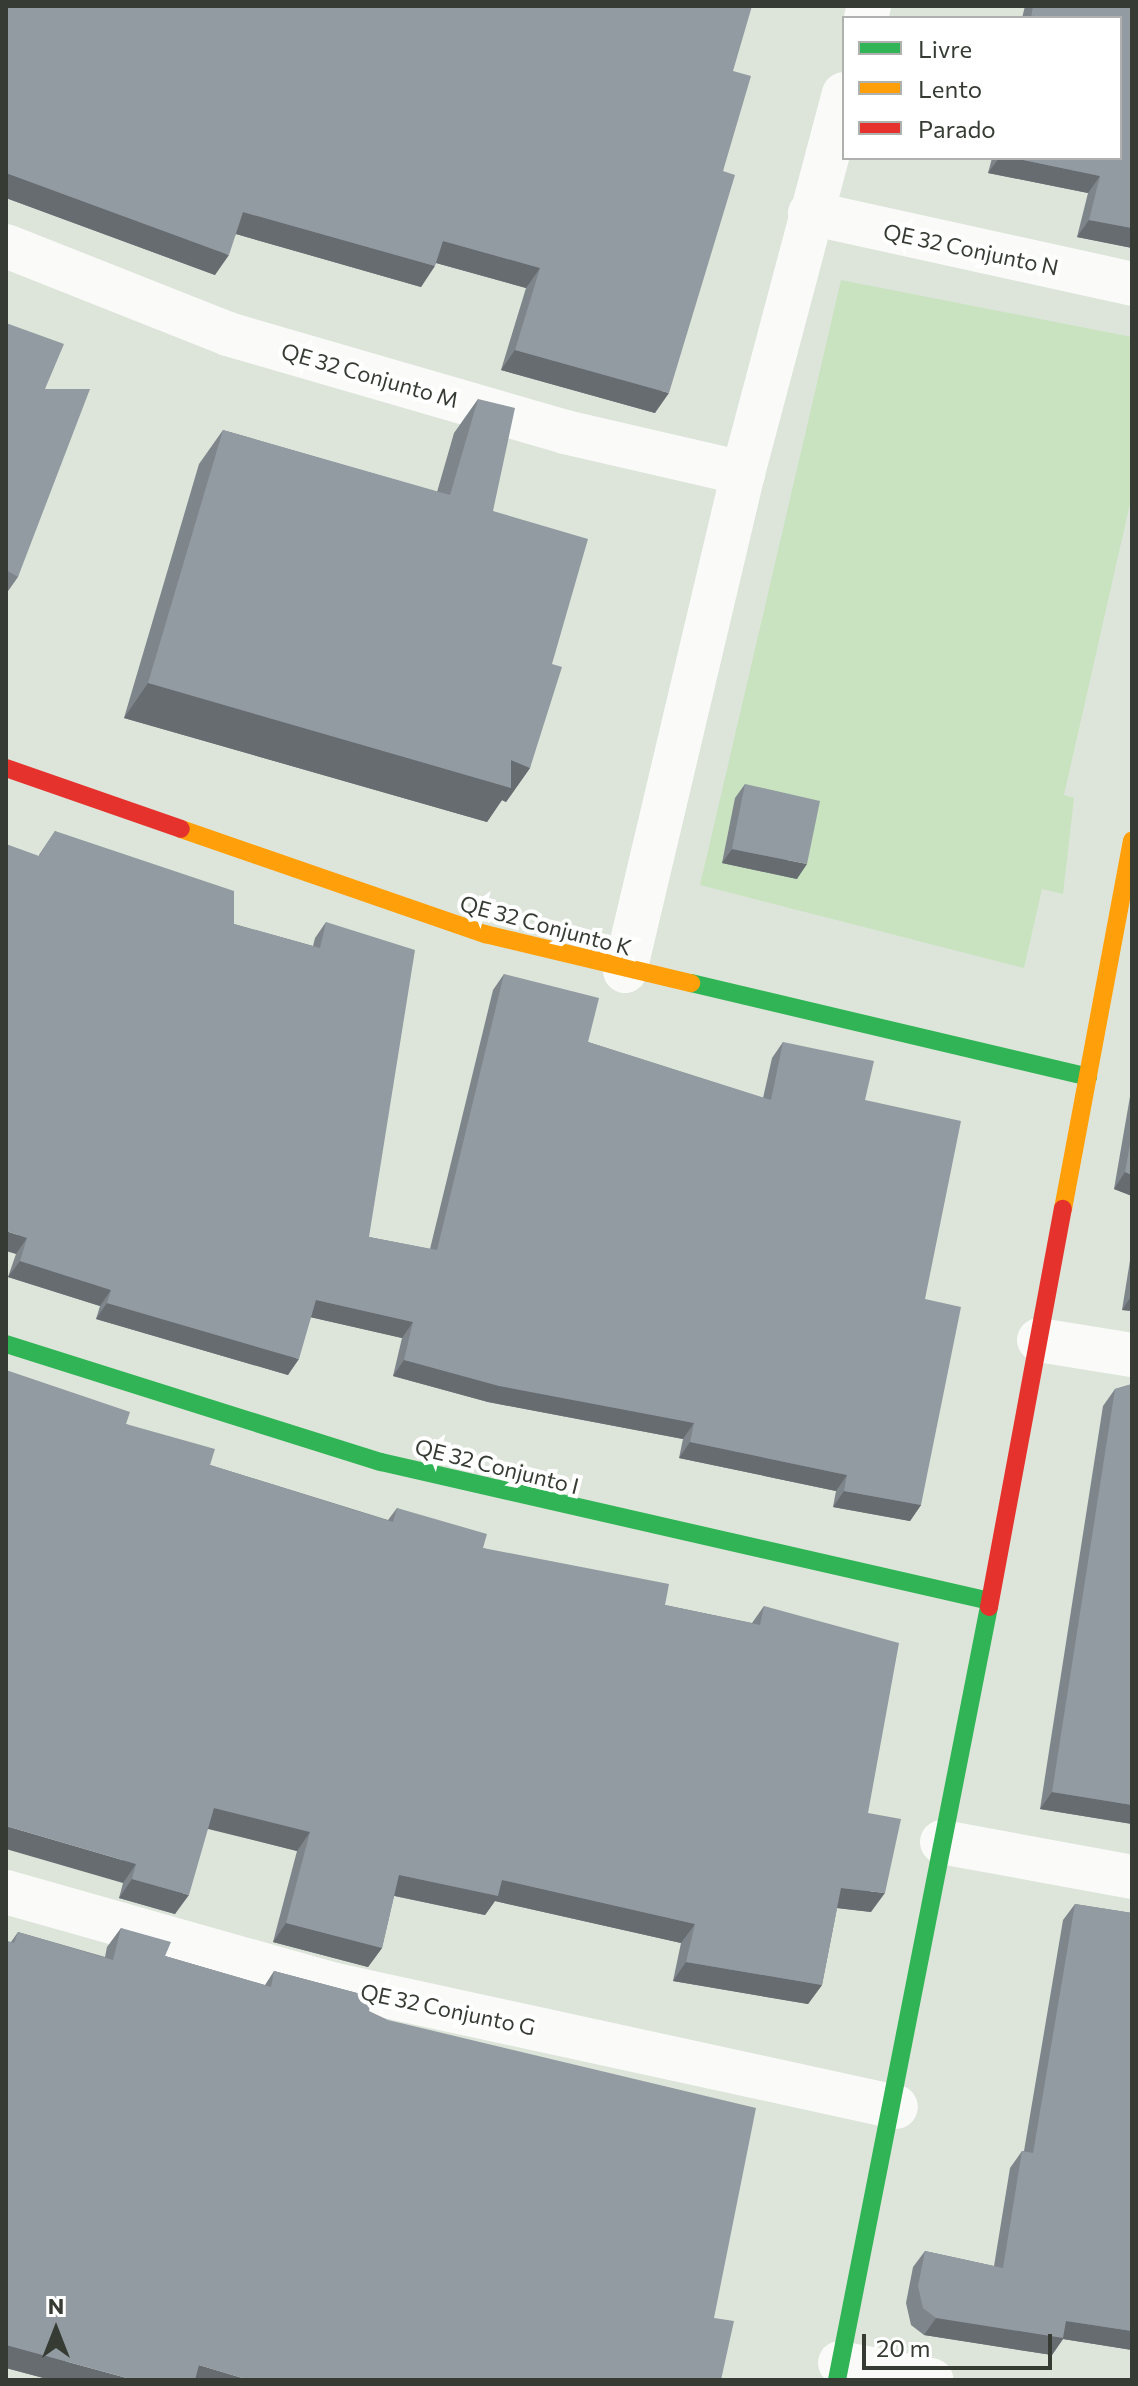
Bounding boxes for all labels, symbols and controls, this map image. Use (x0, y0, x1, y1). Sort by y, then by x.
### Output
legend (842, 16, 1122, 160)
text: Livre (918, 34, 972, 63)
text: Lento (918, 74, 982, 103)
text: Parado (918, 114, 996, 143)
street label: QE 32 Conjunto N (881, 218, 1061, 280)
street label: QE 32 Conjunto M (279, 337, 461, 413)
street label: QE 32 Conjunto K (457, 889, 635, 961)
street label: QE 32 Conjunto I (412, 1433, 582, 1499)
street label: QE 32 Conjunto G (358, 1978, 538, 2040)
north arrow (16, 2290, 96, 2370)
text: N (48, 2292, 64, 2319)
scale bar (866, 2318, 1056, 2368)
text: 20 m (876, 2333, 930, 2362)

